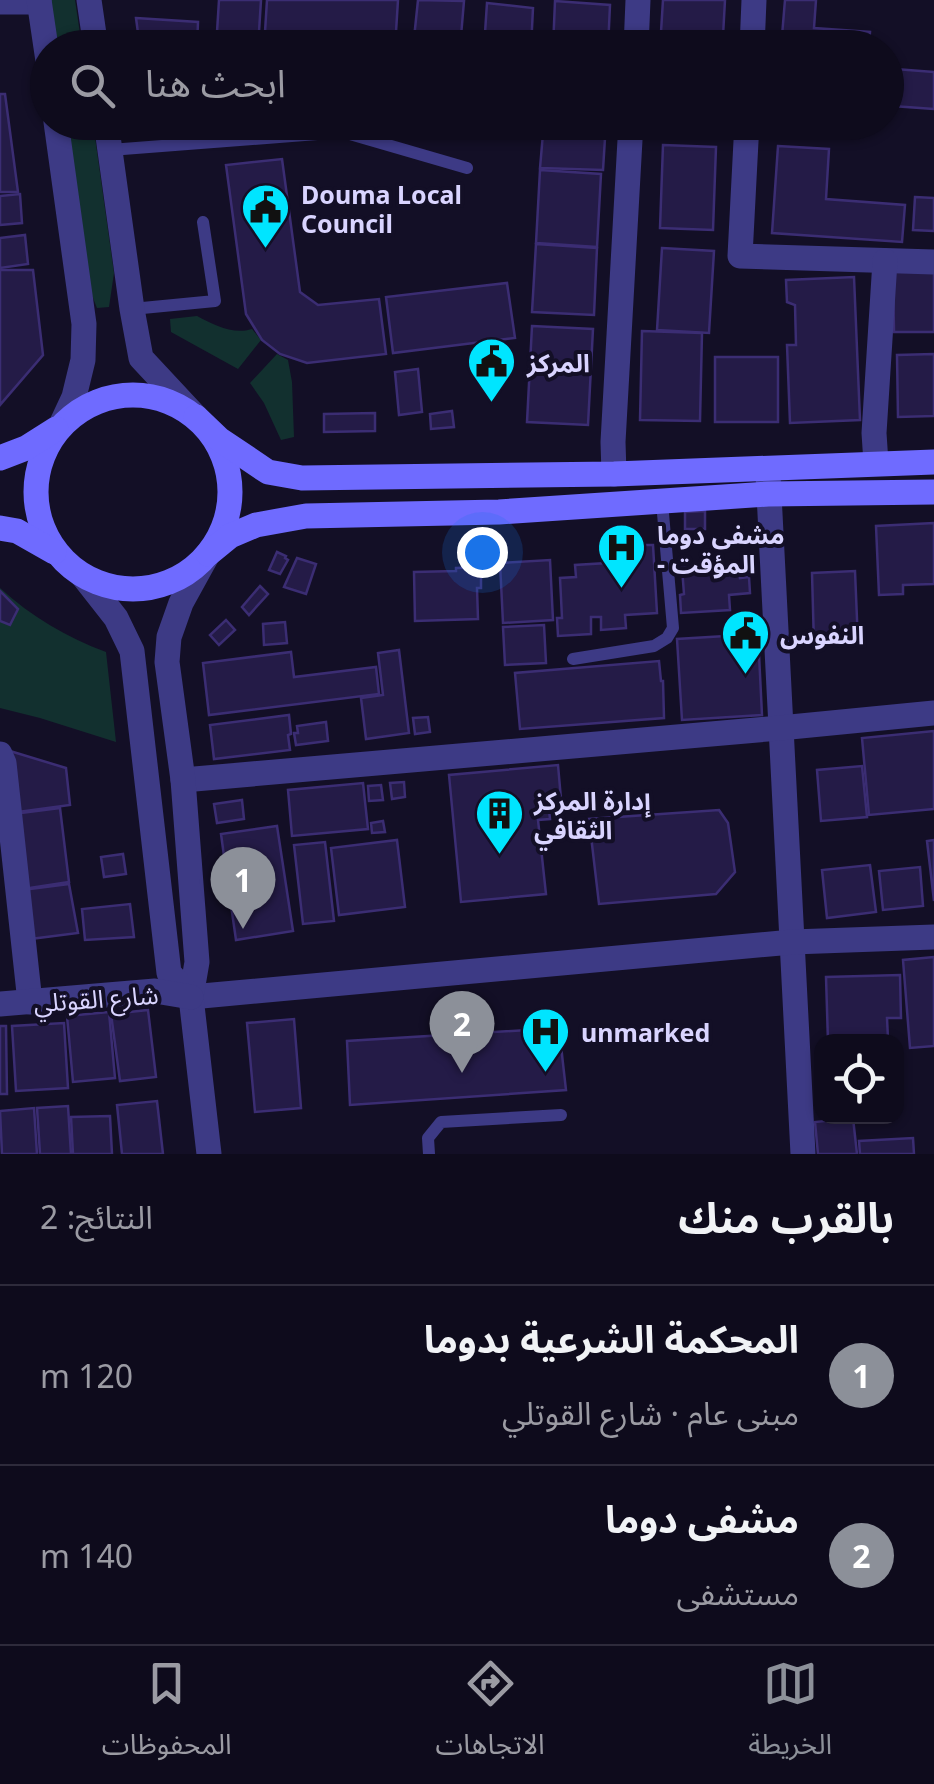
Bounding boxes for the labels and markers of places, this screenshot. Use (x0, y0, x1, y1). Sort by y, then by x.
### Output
place label: Douma Local Council (301, 177, 462, 240)
public building icon: Douma Local Council (240, 182, 292, 250)
public building icon: المركز (466, 336, 518, 404)
place label: المركز (526, 345, 590, 379)
place label: مشفى دوما - المؤقت (657, 517, 785, 580)
hospital icon: مشفى دوما - المؤقت (596, 522, 648, 590)
public building icon: النفوس (719, 608, 771, 676)
place label: النفوس (780, 617, 864, 651)
place label: إدارة المركز الثقافي (533, 783, 652, 851)
building icon: إدارة المركز الثقافي (473, 788, 525, 856)
pin: 1 (210, 846, 276, 929)
pin: 2 (430, 990, 494, 1073)
hospital icon: unmarked (520, 1006, 572, 1074)
place label: unmarked (581, 1015, 710, 1049)

